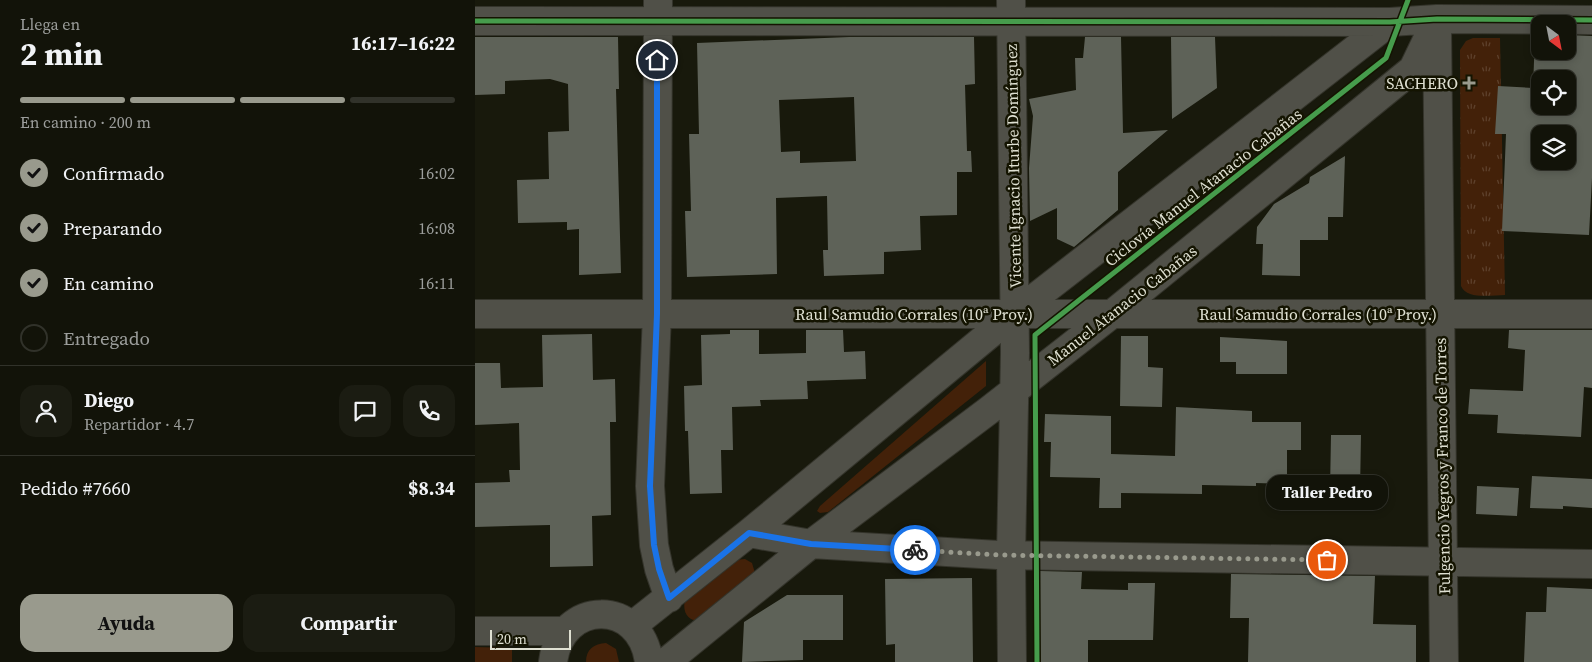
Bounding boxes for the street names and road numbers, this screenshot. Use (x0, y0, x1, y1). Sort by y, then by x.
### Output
street label: Vicente Ignacio Iturbe Domínguez (1000, 44, 1026, 288)
street label: Ciclovía Manuel Atanacio Cabañas (1100, 103, 1306, 271)
street label: Manuel Atanacio Cabañas (1043, 240, 1201, 370)
street label: Raul Samudio Corrales (10ª Proy.) (795, 303, 1033, 325)
street label: Raul Samudio Corrales (10ª Proy.) (1199, 303, 1437, 325)
street label: Fulgencio Yegros y Franco de Torres (1429, 337, 1455, 594)

